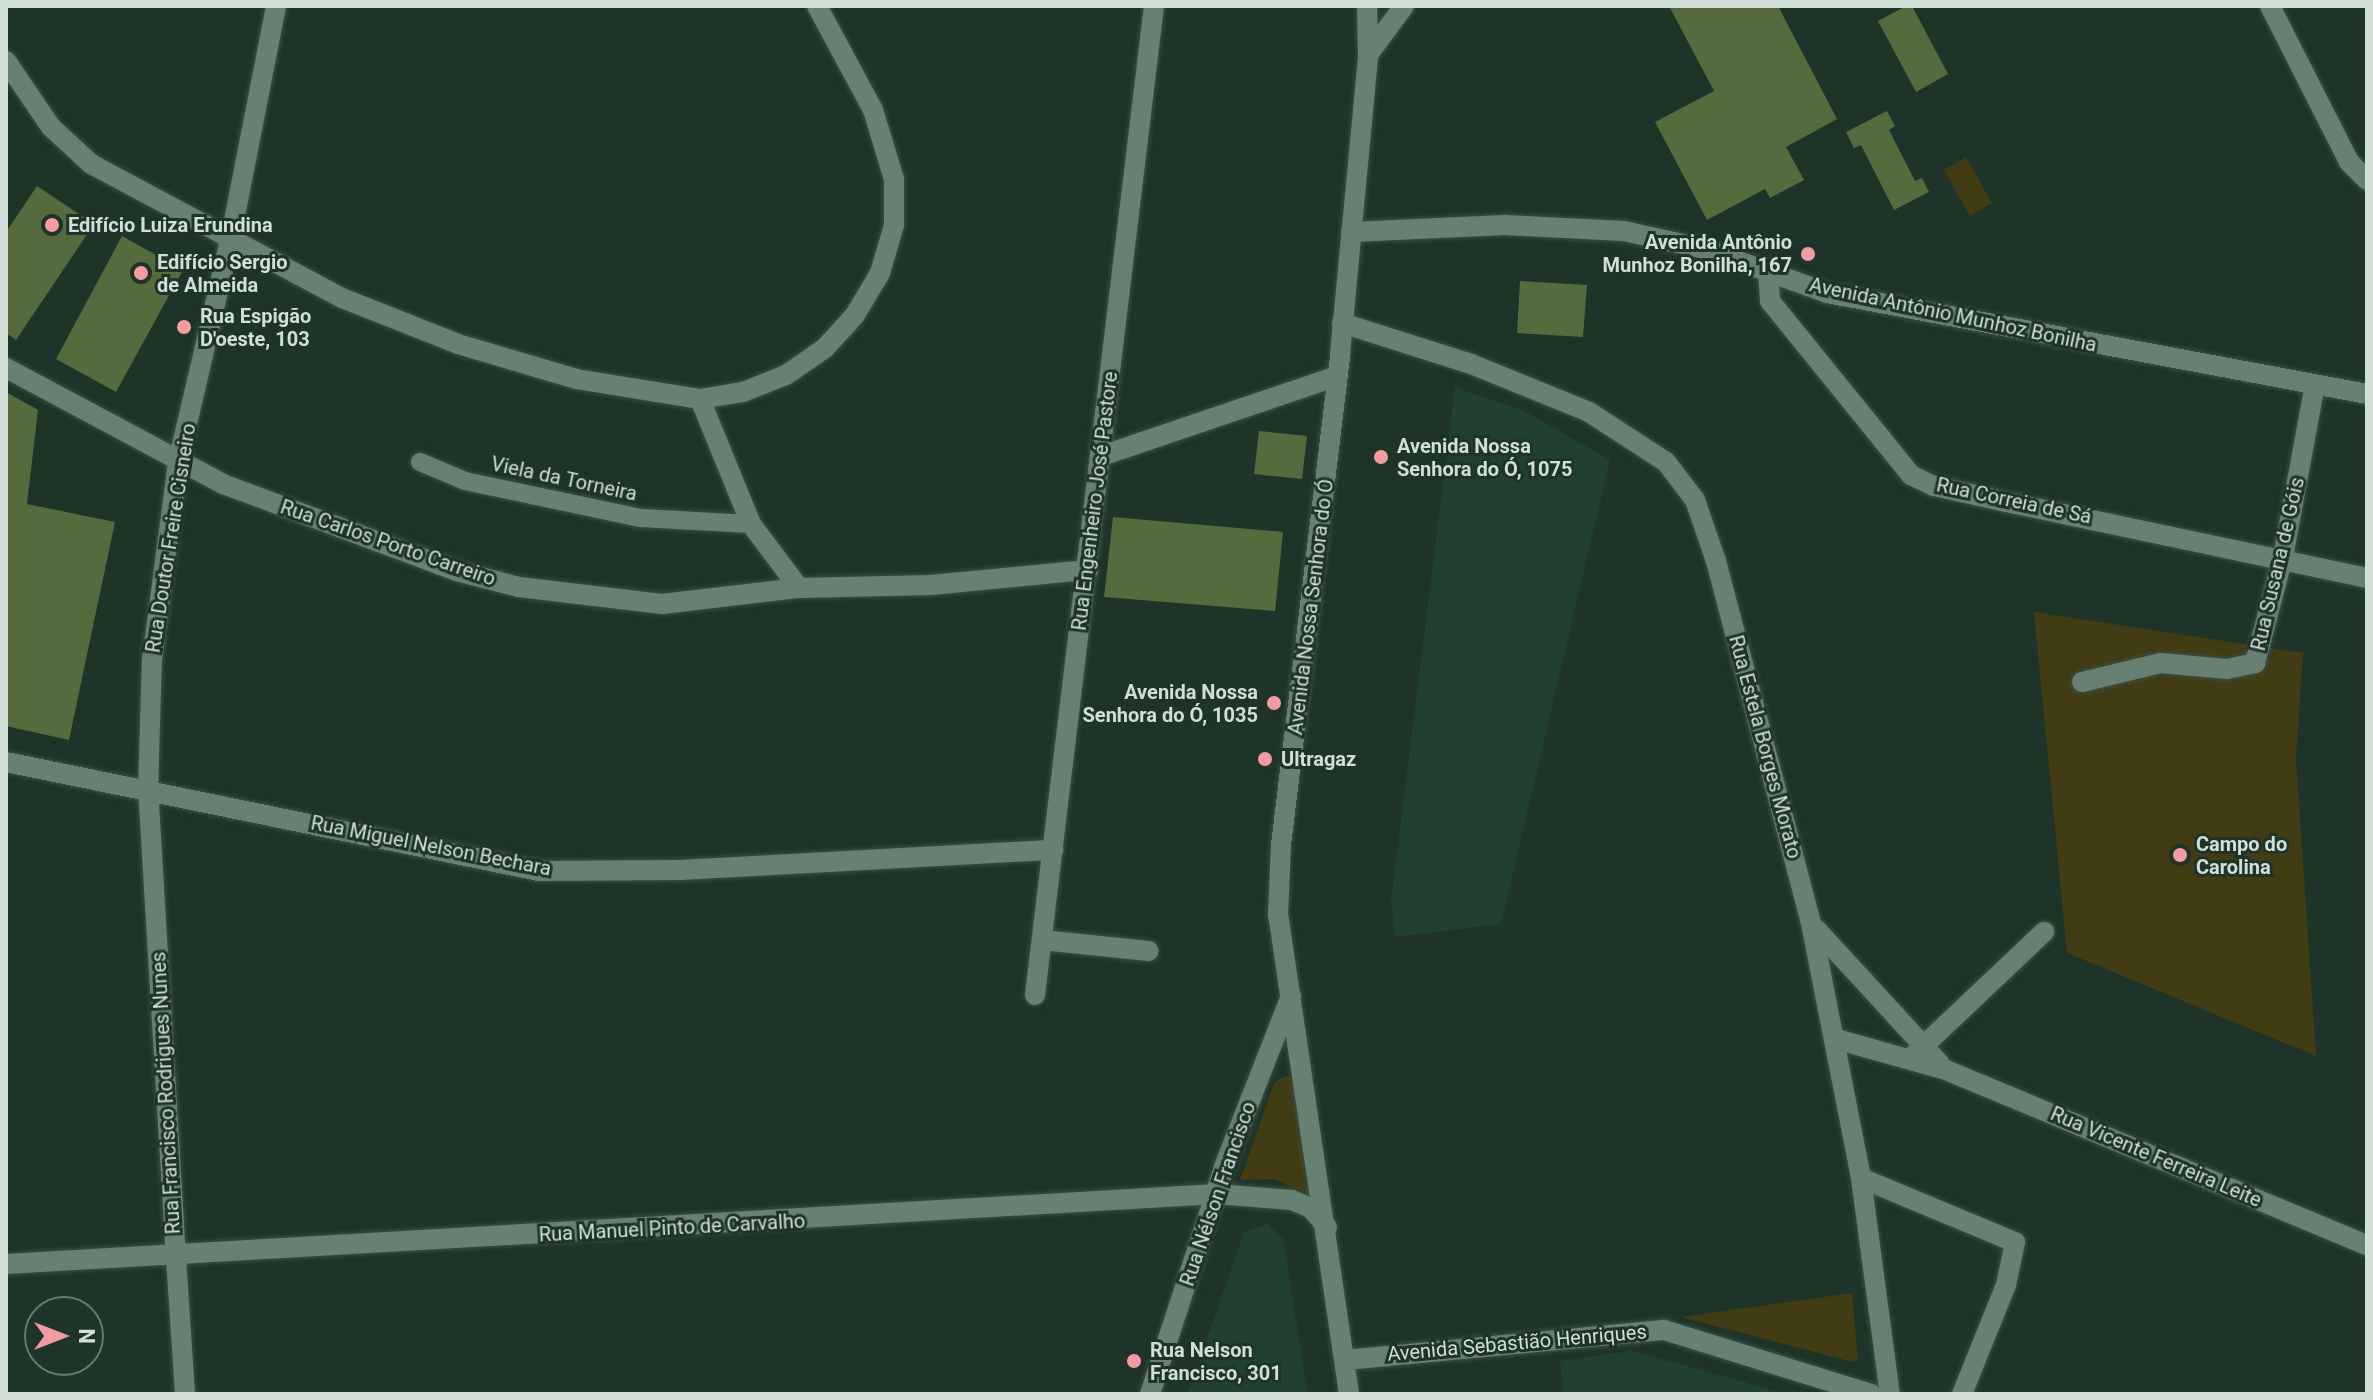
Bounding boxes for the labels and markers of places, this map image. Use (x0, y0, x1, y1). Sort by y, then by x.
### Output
place label: Edifício Luiza Erundina (68, 213, 273, 237)
marker: Edifício Luiza Erundina (43, 216, 61, 234)
place label: Avenida Antônio Munhoz Bonilha, 167 (1603, 230, 1792, 277)
marker: Avenida Antônio Munhoz Bonilha, 167 (1799, 245, 1817, 263)
place label: Edifício Sergio de Almeida (157, 250, 287, 297)
marker: Edifício Sergio de Almeida (132, 264, 150, 282)
place label: Rua Espigão D'oeste, 103 (200, 304, 311, 351)
marker: Rua Espigão D'oeste, 103 (175, 318, 193, 336)
place label: Avenida Nossa Senhora do Ó, 1075 (1397, 434, 1572, 481)
marker: Avenida Nossa Senhora do Ó, 1075 (1372, 448, 1390, 466)
place label: Avenida Nossa Senhora do Ó, 1035 (1083, 680, 1258, 727)
marker: Avenida Nossa Senhora do Ó, 1035 (1265, 694, 1283, 712)
place label: Ultragaz (1281, 747, 1356, 771)
marker: Ultragaz (1256, 750, 1274, 768)
place label: Campo do Carolina (2196, 832, 2287, 879)
marker: Campo do Carolina (2171, 846, 2189, 864)
place label: Rua Nelson Francisco, 301 (1150, 1338, 1282, 1385)
marker: Rua Nelson Francisco, 301 (1125, 1352, 1143, 1370)

